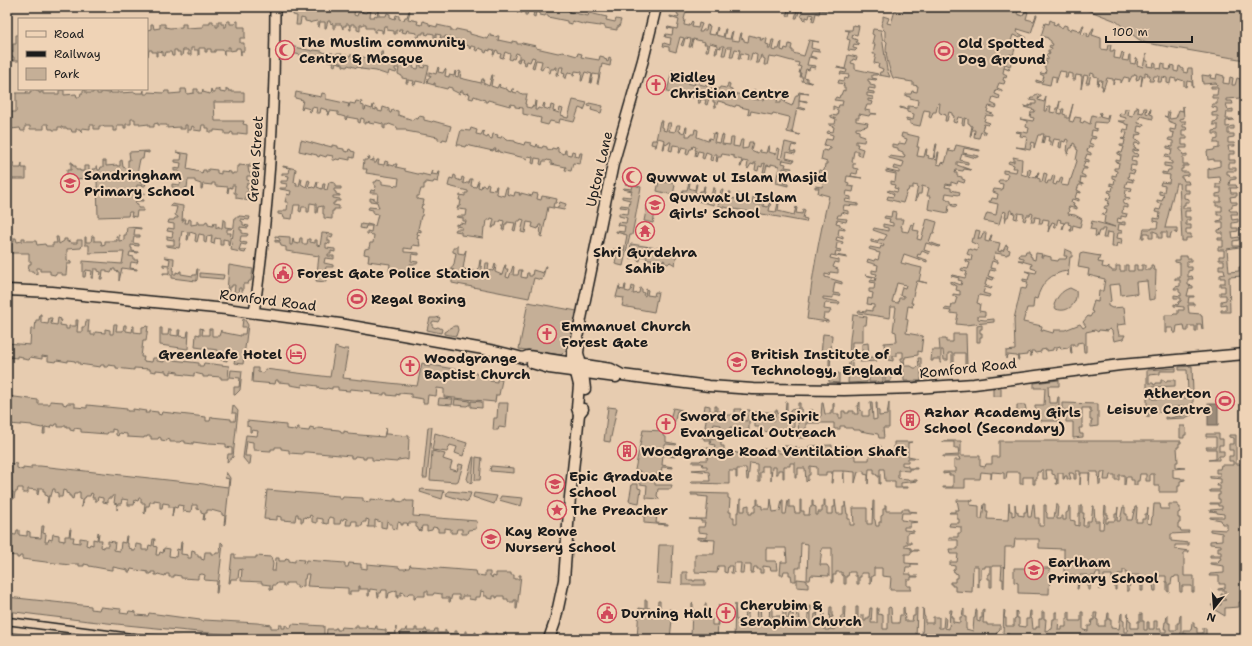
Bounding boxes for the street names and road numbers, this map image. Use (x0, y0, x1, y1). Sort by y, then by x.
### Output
street label: Green Street (243, 115, 267, 203)
street label: Upton Lane (582, 129, 616, 209)
street label: Romford Road (219, 285, 318, 315)
street label: Romford Road (919, 354, 1018, 382)

